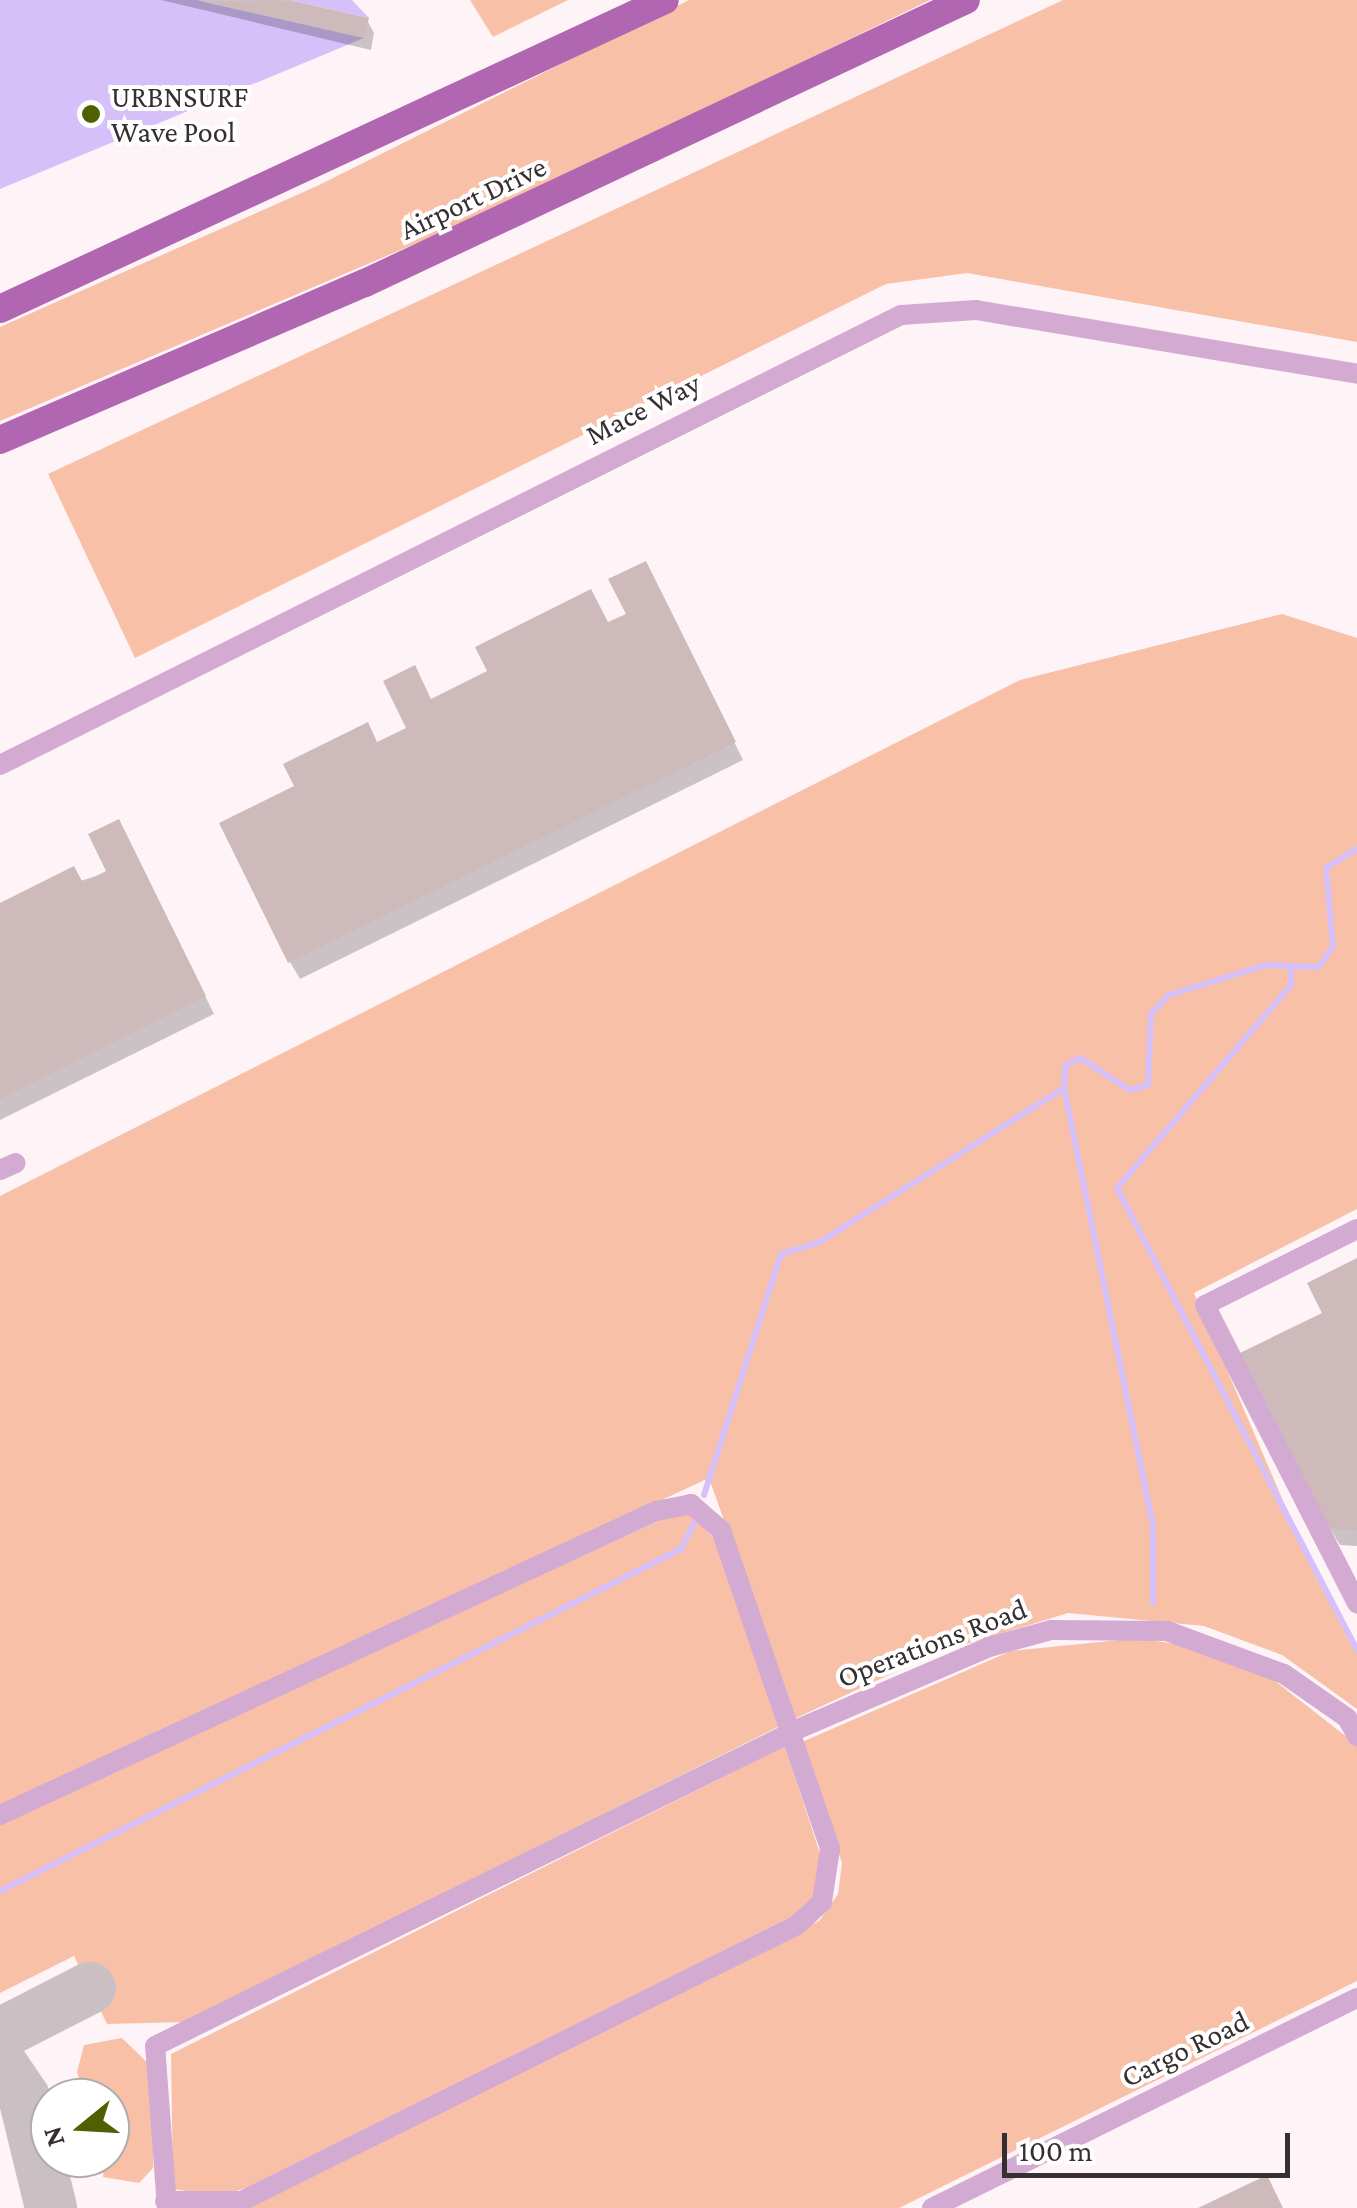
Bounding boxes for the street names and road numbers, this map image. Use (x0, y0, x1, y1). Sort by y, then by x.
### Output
street label: Airport Drive (394, 148, 552, 248)
street label: Mace Way (580, 365, 706, 453)
street label: Operations Road (832, 1590, 1032, 1696)
street label: Cargo Road (1115, 2003, 1255, 2095)

